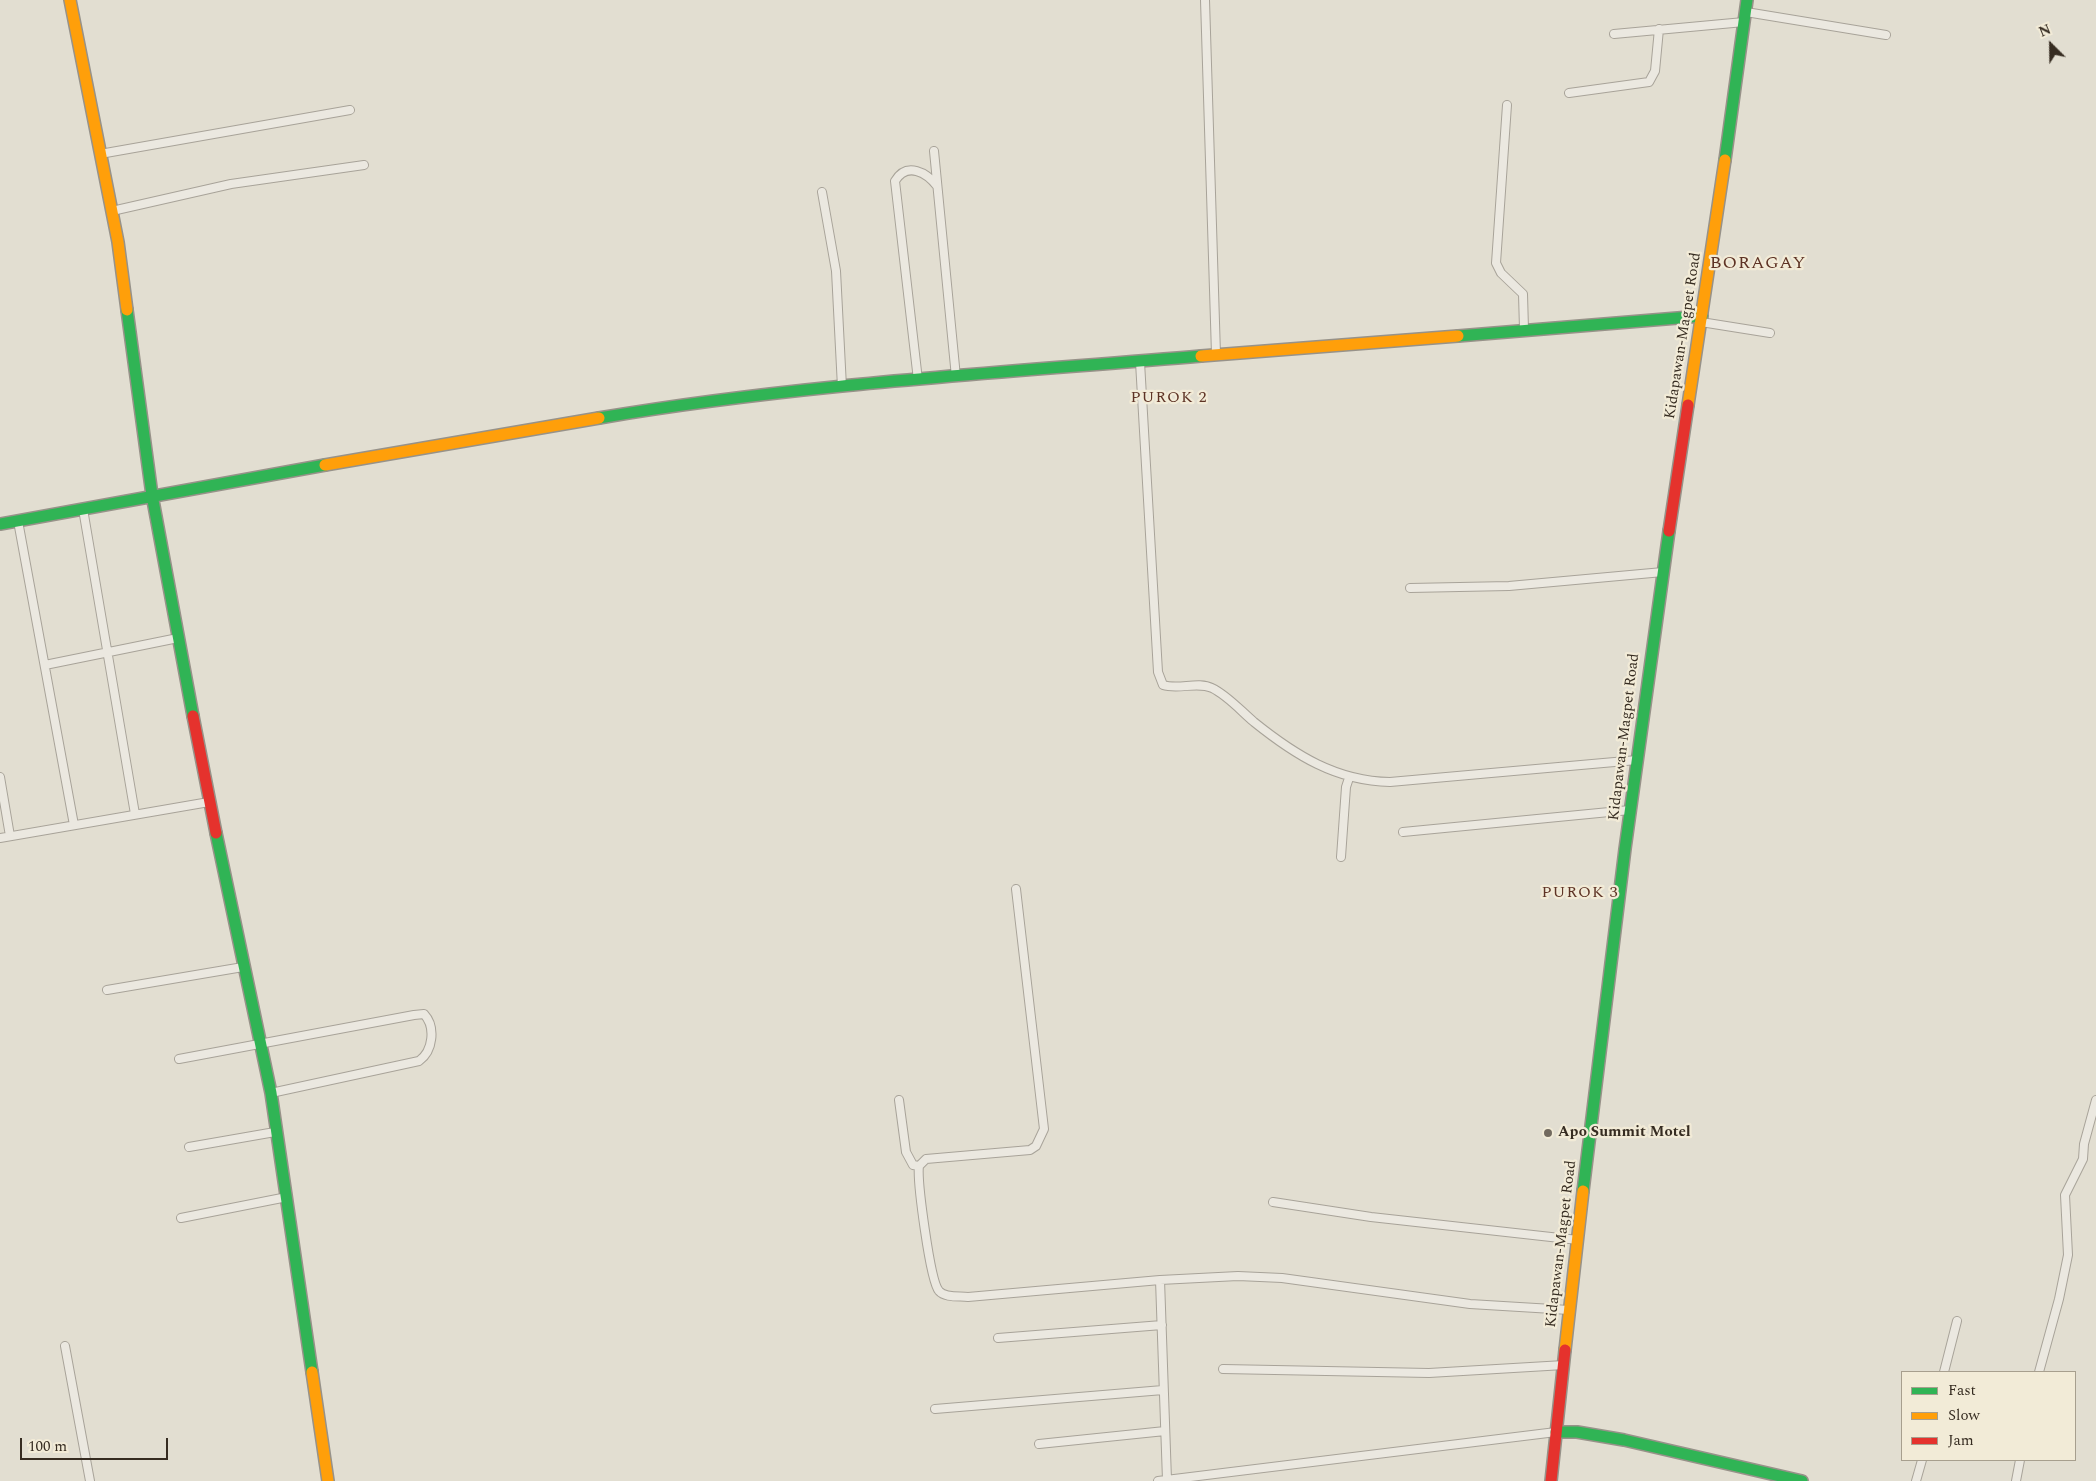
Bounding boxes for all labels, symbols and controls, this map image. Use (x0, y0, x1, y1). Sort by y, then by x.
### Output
text: N (2036, 19, 2054, 43)
north arrow (2026, 20, 2076, 70)
street label: Kidapawan-Magpet Road (1662, 251, 1706, 421)
district label: BORAGAY (1709, 253, 1807, 275)
district label: PUROK 2 (1130, 389, 1208, 409)
street label: Kidapawan-Magpet Road (1606, 652, 1644, 822)
district label: PUROK 3 (1541, 884, 1619, 904)
place label: Apo Summit Motel (1558, 1124, 1691, 1142)
marker: Apo Summit Motel (1542, 1127, 1554, 1139)
street label: Kidapawan-Magpet Road (1543, 1159, 1581, 1329)
legend (1901, 1371, 2076, 1461)
text: Fast (1948, 1379, 1976, 1402)
text: Slow (1948, 1404, 1980, 1427)
scale bar (22, 1428, 170, 1460)
text: Jam (1948, 1429, 1974, 1452)
text: 100 m (28, 1435, 67, 1458)

